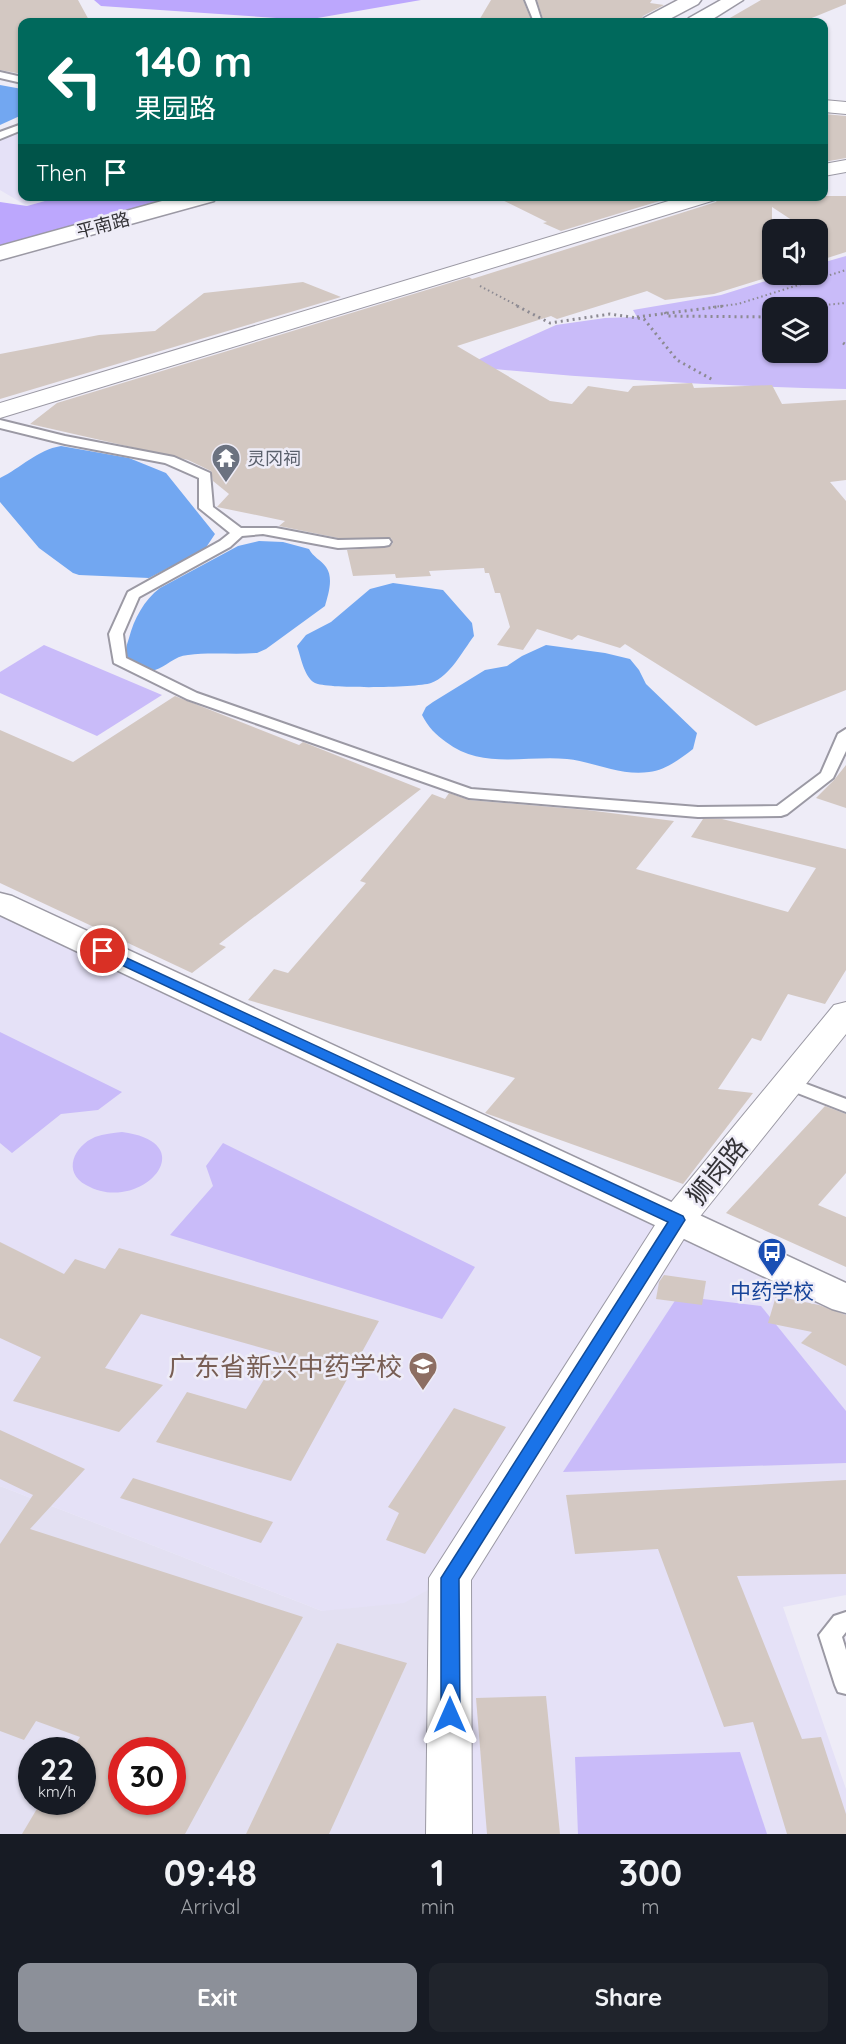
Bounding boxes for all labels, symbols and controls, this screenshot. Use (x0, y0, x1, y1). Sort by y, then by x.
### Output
text: 140 m (135, 35, 252, 88)
icon: left (36, 42, 114, 120)
text: 果园路 (135, 91, 216, 125)
icon: arrive (99, 156, 132, 189)
text: Then (36, 159, 87, 187)
street label: 平南路 (74, 207, 132, 243)
map controls (762, 219, 828, 363)
button: sound (762, 219, 828, 285)
button: layers (762, 297, 828, 363)
temple icon: 灵冈祠 (210, 442, 242, 484)
place label: 灵冈祠 (247, 447, 301, 470)
pin (77, 925, 128, 976)
icon: arrive (86, 934, 119, 967)
street label: 狮岗路 (680, 1130, 754, 1212)
bus stop icon: 中药学校 (756, 1236, 788, 1278)
place label: 中药学校 (730, 1278, 814, 1304)
place label: 广东省新兴中药学校 (168, 1350, 402, 1383)
school or university icon: 广东省新兴中药学校 (407, 1350, 439, 1392)
position arrow (418, 1683, 482, 1747)
speed limit sign: 30 (108, 1737, 186, 1815)
text: 22 (40, 1750, 74, 1788)
text: km/h (38, 1782, 76, 1801)
text: 09:48 (164, 1850, 257, 1895)
text: 1 (431, 1850, 445, 1895)
text: 300 (619, 1850, 682, 1895)
text: Arrival (180, 1894, 240, 1919)
text: min (421, 1894, 455, 1919)
text: m (641, 1894, 660, 1919)
button: Exit (18, 1963, 417, 2032)
button: Share (429, 1963, 828, 2032)

